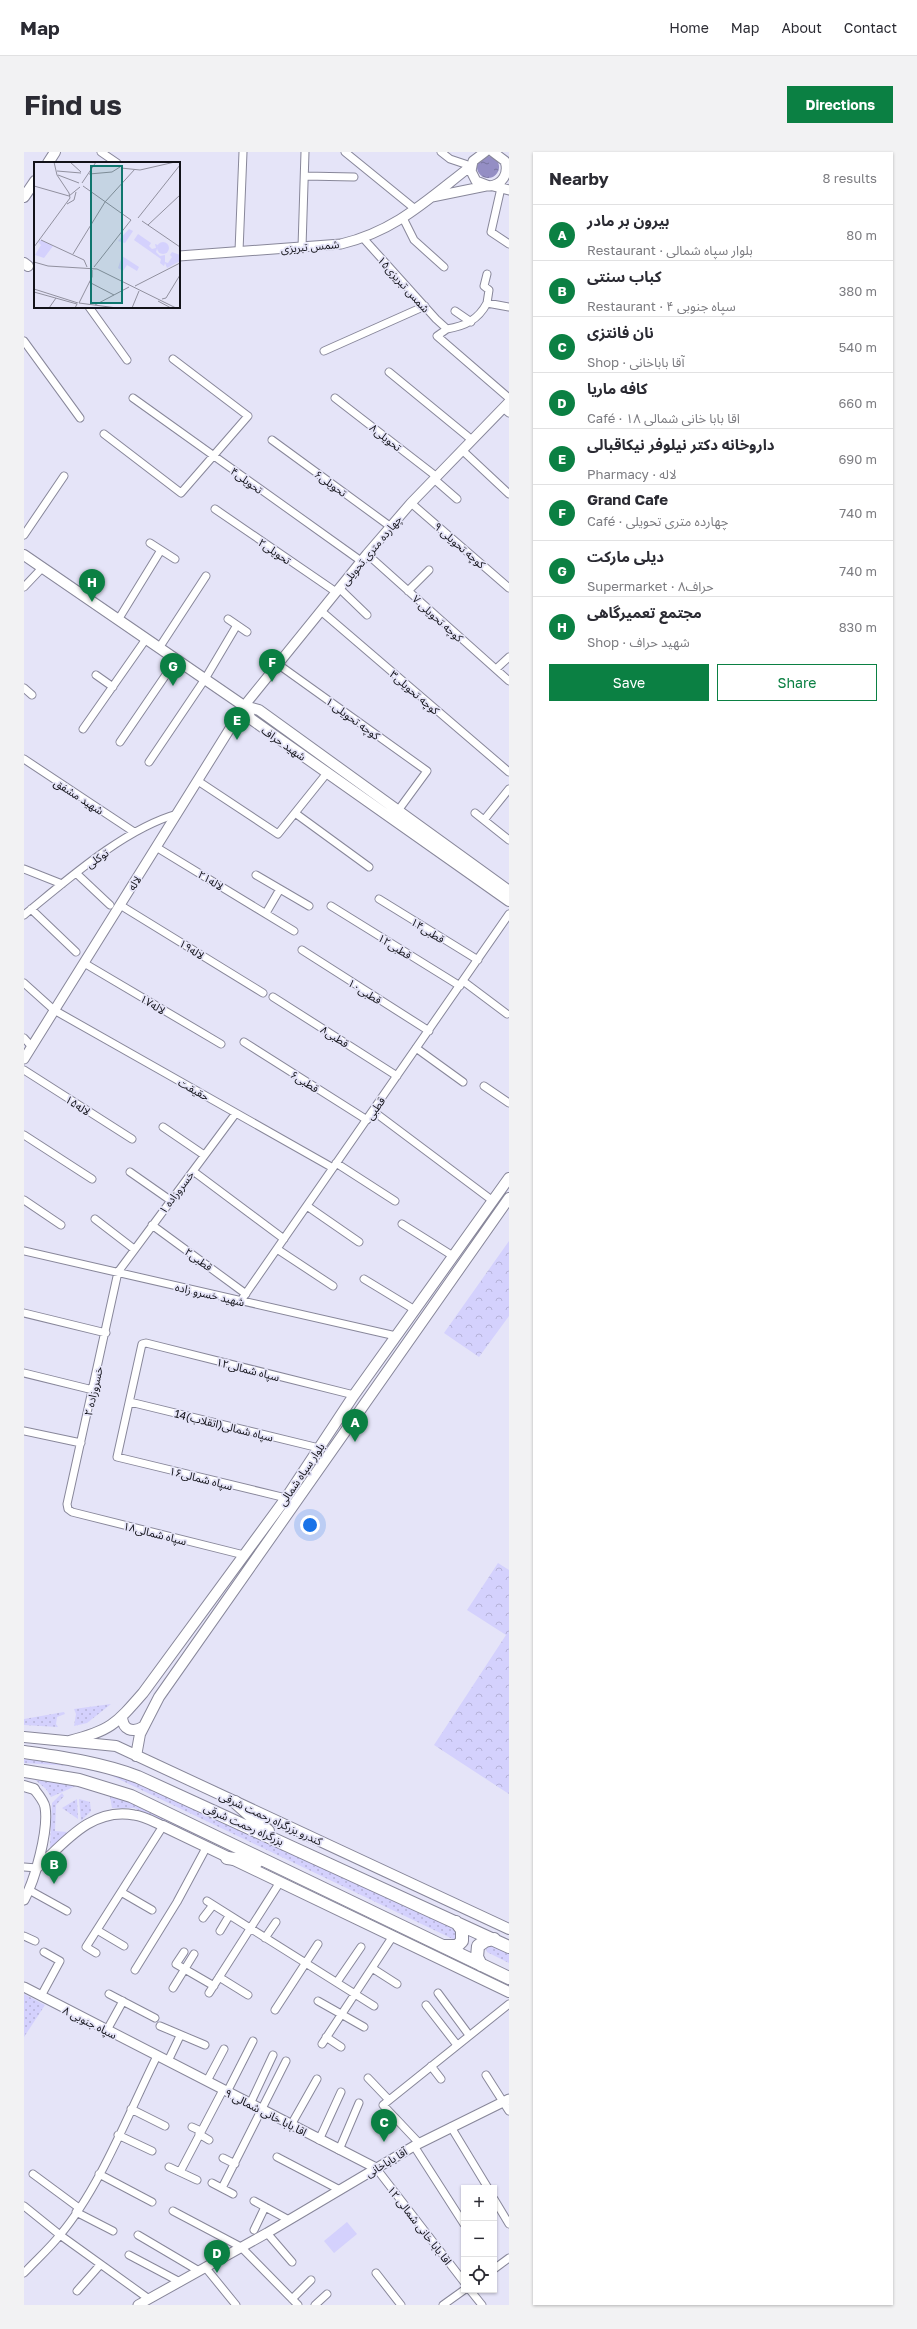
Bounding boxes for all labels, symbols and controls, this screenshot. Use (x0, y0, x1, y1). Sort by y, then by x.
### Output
text: Map (20, 16, 60, 39)
text: Home (669, 19, 709, 36)
text: Map (731, 19, 759, 36)
text: About (781, 19, 822, 36)
text: Contact (844, 19, 897, 36)
button: Directions (787, 86, 893, 123)
text: Find us (24, 88, 122, 121)
inset map (34, 162, 180, 308)
text: Nearby (549, 168, 609, 189)
text: 8 results (823, 170, 877, 186)
text: بیرون بر مادر (587, 211, 670, 229)
text: A (557, 227, 567, 243)
text: 80 m (846, 227, 877, 243)
street label: شمس تبریزی (280, 237, 340, 256)
text: Restaurant · بلوار سپاه شمالی (587, 242, 753, 258)
street label: شمس تبریزی۱۵ (375, 253, 433, 316)
text: کباب سنتی (587, 267, 662, 285)
text: B (557, 283, 567, 299)
text: 380 m (839, 283, 877, 299)
text: Restaurant · ۴ سپاه جنوبی (587, 298, 736, 314)
text: نان فانتزی (587, 323, 654, 341)
text: C (557, 339, 567, 355)
text: 540 m (839, 339, 877, 355)
text: Shop · آقا باباخانی (587, 354, 684, 370)
text: کافه ماریا (587, 379, 648, 397)
text: D (557, 395, 567, 411)
text: 660 m (838, 395, 877, 411)
text: Café · ۱۸ اقا بابا خانی شمالی (587, 410, 740, 426)
street label: تحویلی۸ (367, 421, 404, 454)
text: داروخانه دکتر نیلوفر نیکاقبالی (587, 435, 775, 453)
text: E (558, 451, 566, 467)
text: 690 m (838, 451, 877, 467)
street label: تحویلی۴ (228, 464, 266, 497)
text: Pharmacy · لاله (587, 466, 677, 482)
street label: تحویلی۶ (312, 467, 350, 500)
text: Grand Cafe (587, 490, 668, 508)
text: F (558, 505, 566, 521)
text: 740 m (839, 505, 877, 521)
street label: چهارده متری تحویلی (338, 512, 406, 589)
text: Café · چهارده متری تحویلی (587, 513, 729, 529)
street label: کوچه تحویلی ۹ (430, 519, 489, 573)
street label: تحویلی۲ (256, 535, 294, 567)
text: دیلی مارکت (587, 547, 664, 565)
text: G (557, 563, 567, 579)
text: 740 m (839, 563, 877, 579)
pin: H (79, 569, 105, 602)
text: Supermarket · حراف۸ (587, 578, 714, 594)
street label: کوچه تحویلی ۷ (409, 592, 466, 646)
text: مجتمع تعمیرگاهی (587, 603, 702, 621)
text: H (557, 619, 567, 635)
text: 830 m (839, 619, 877, 635)
text: Shop · شهید حراف (587, 634, 690, 650)
pin: F (259, 649, 285, 682)
pin: G (160, 653, 186, 686)
button: Save (549, 664, 709, 701)
button: Share (717, 664, 877, 701)
street label: کوچه تحویلی۳ (386, 667, 443, 719)
street label: کوچه تحویلی ۱ (322, 694, 383, 744)
pin: E (224, 707, 250, 740)
street label: شهید حراف (259, 723, 309, 764)
street label: شهید مشفق (51, 775, 106, 818)
street label: توکلی (83, 846, 111, 871)
street label: لاله۲۱ (196, 867, 226, 893)
street label: لاله (125, 873, 143, 893)
street label: قطبی۱۴ (408, 915, 447, 946)
street label: قطبی۱۲ (375, 931, 414, 962)
street label: لاله۱۹ (177, 936, 207, 962)
street label: قطبی۱۰ (345, 976, 384, 1007)
street label: لاله۱۷ (138, 991, 168, 1017)
street label: قطبی۸ (318, 1022, 352, 1051)
street label: قطبی۶ (288, 1067, 322, 1096)
street label: حقیقت (176, 1075, 212, 1104)
street label: لاله۱۵ (63, 1092, 93, 1118)
street label: قطبی (363, 1094, 388, 1122)
street label: خسروزاده ۱ (156, 1168, 197, 1217)
street label: قطبی۲ (182, 1245, 215, 1274)
street label: شهید خسرو زاده (174, 1280, 246, 1309)
street label: سپاه شمالی۱۲ (214, 1355, 281, 1385)
street label: خسروزاده ۲ (81, 1365, 106, 1417)
street label: 14سپاه شمالی(اتقلاب) (173, 1406, 275, 1446)
pin: A (342, 1409, 368, 1442)
street label: بلوار سپاه شمالی (275, 1440, 329, 1509)
street label: سپاه شمالی۱۶ (167, 1464, 234, 1494)
your location (300, 1515, 320, 1535)
street label: سپاه شمالی۱۸ (121, 1519, 188, 1549)
street label: کندرو بزرگراه رحمت شرقی (217, 1788, 325, 1848)
street label: بزرگراه رحمت شرقی (202, 1800, 286, 1848)
pin: B (41, 1851, 67, 1884)
street label: ۸ سپاه جنوبی (60, 2003, 119, 2043)
street label: ۹ اقا بابا خانی شمالی (222, 2086, 309, 2139)
pin: C (371, 2109, 397, 2142)
street label: آقا باباخانی (363, 2144, 410, 2180)
street label: ۱۲ اقا بابا خانی شمالی (384, 2183, 455, 2268)
map controls (461, 2185, 497, 2293)
button: + (461, 2185, 497, 2221)
button: − (461, 2221, 497, 2257)
pin: D (204, 2240, 230, 2273)
button: locate (461, 2257, 497, 2293)

